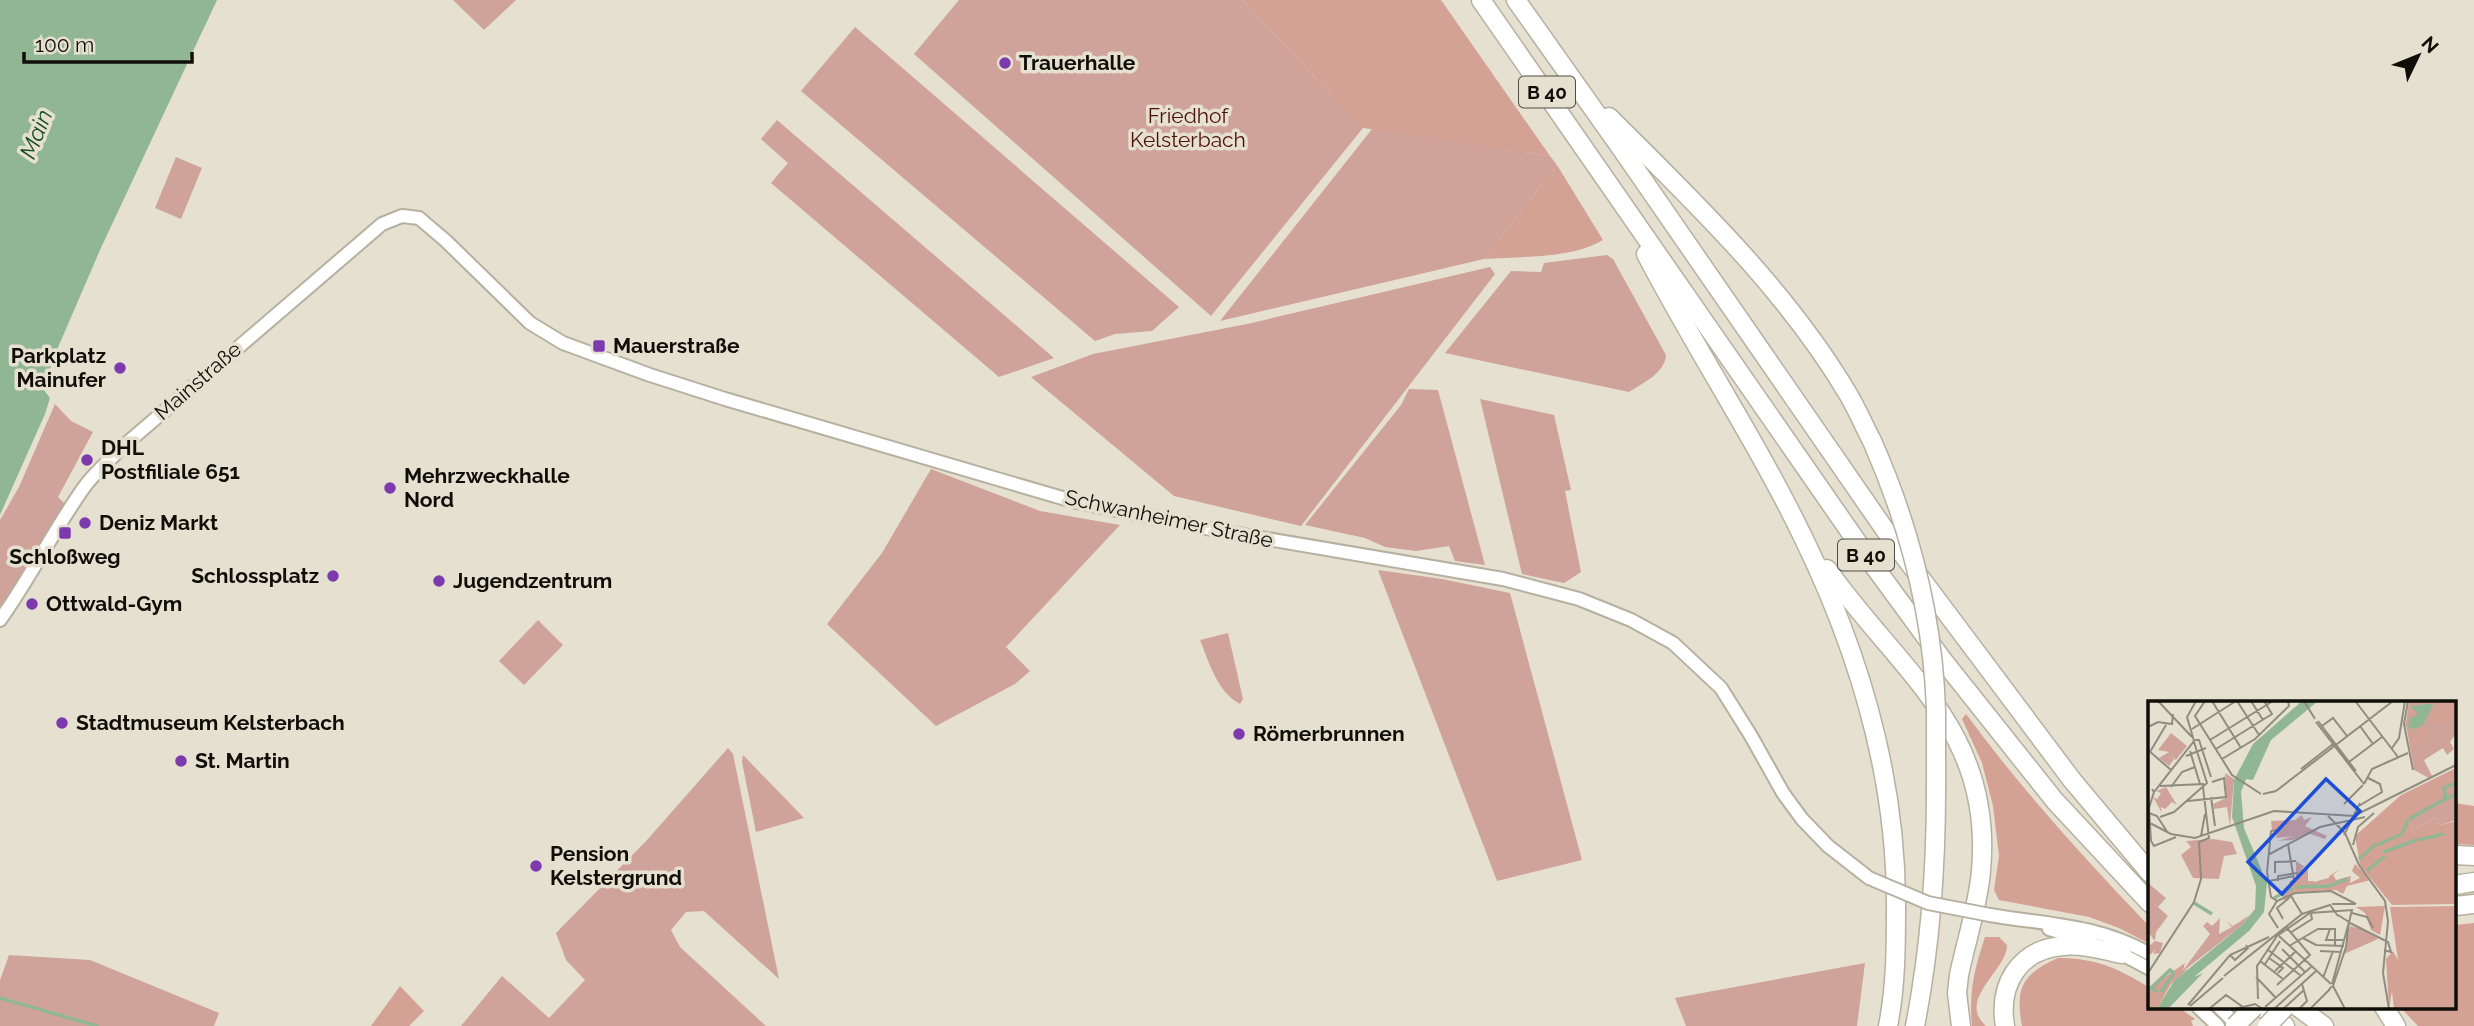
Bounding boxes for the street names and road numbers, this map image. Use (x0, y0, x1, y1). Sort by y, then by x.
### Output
road number: B 40 (1519, 76, 1575, 108)
street label: Mainstraße (149, 336, 246, 425)
street label: Schwanheimer Straße (1063, 484, 1275, 553)
road number: B 40 (1838, 540, 1894, 570)

